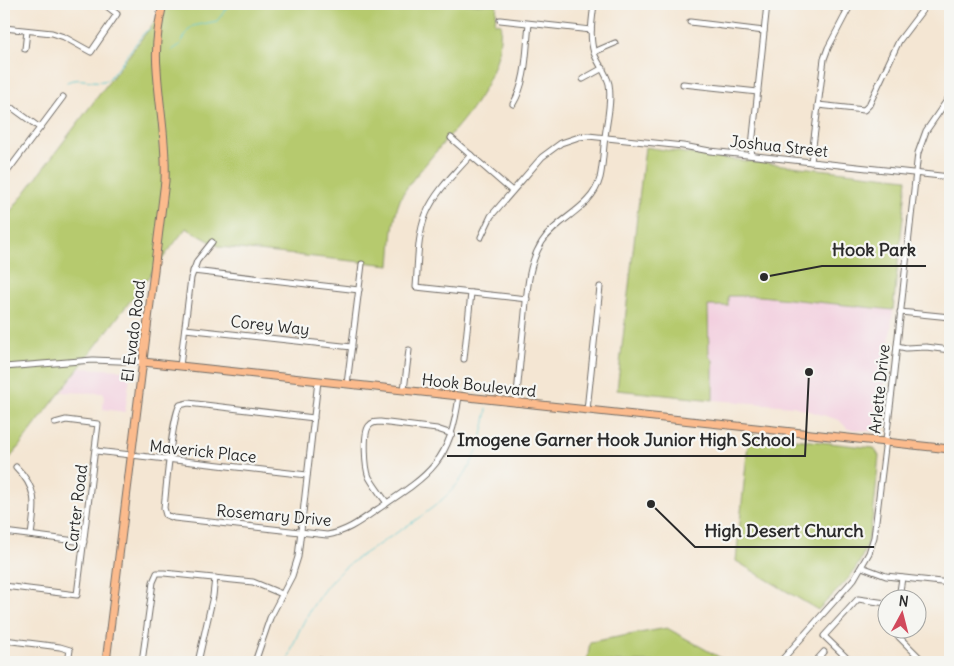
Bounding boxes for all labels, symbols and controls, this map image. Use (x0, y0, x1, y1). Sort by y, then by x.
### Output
street label: Joshua Street (729, 131, 830, 161)
callout: Hook Park (822, 233, 926, 266)
text: Hook Park (832, 238, 916, 261)
street label: El Evado Road (117, 279, 149, 383)
street label: Corey Way (230, 311, 310, 339)
street label: Arlette Drive (864, 343, 894, 435)
street label: Hook Boulevard (421, 369, 537, 401)
callout: Imogene Garner Hook Junior High School (447, 423, 805, 456)
text: Imogene Garner Hook Junior High School (457, 428, 795, 451)
street label: Maverick Place (149, 435, 257, 467)
street label: Carter Road (61, 463, 91, 553)
street label: Rosemary Drive (216, 500, 332, 530)
callout: High Desert Church (695, 514, 874, 547)
text: High Desert Church (704, 519, 864, 542)
north arrow (876, 588, 926, 638)
text: N (898, 592, 909, 611)

